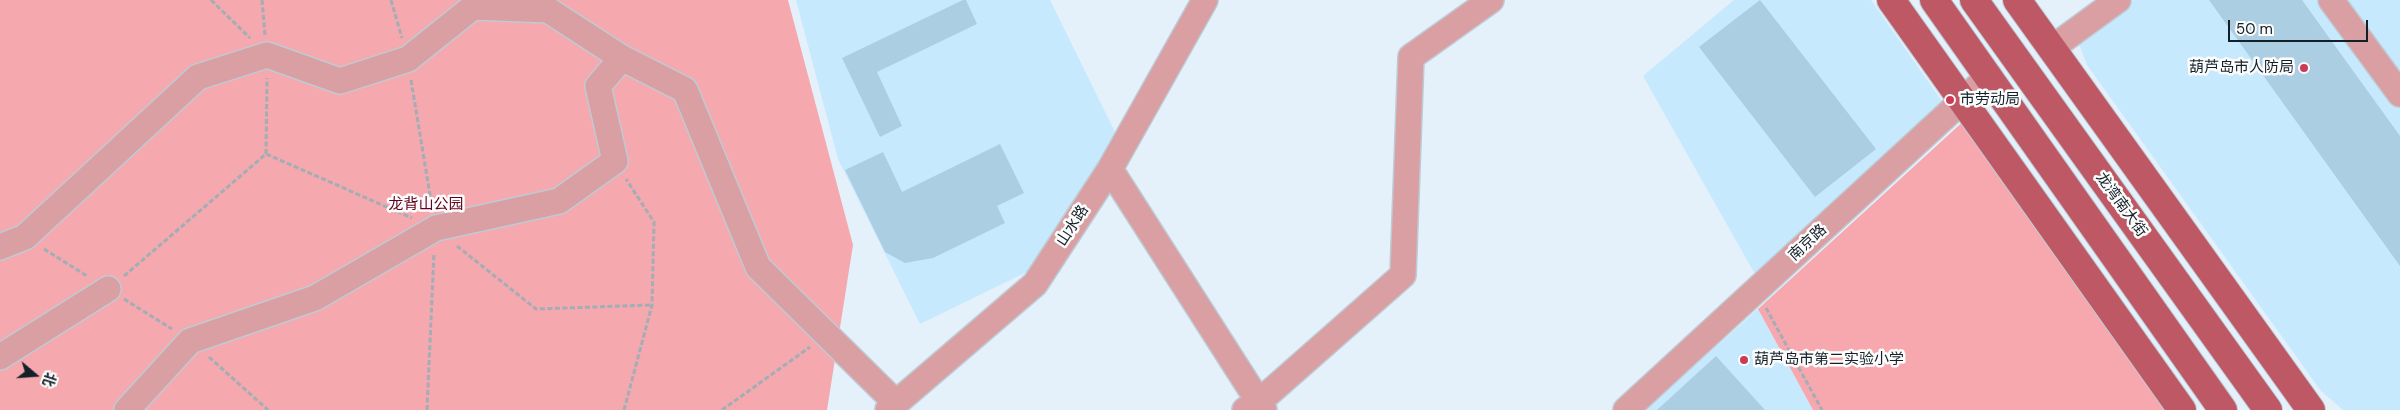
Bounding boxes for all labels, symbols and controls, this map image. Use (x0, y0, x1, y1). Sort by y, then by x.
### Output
scale bar (2230, 10, 2370, 42)
text: 50 m (2236, 19, 2273, 39)
place label: 葫芦岛市人防局 (2189, 59, 2294, 77)
marker: 葫芦岛市人防局 (2298, 62, 2310, 74)
place label: 市劳动局 (1960, 91, 2020, 109)
marker: 市劳动局 (1944, 94, 1956, 106)
street label: 龙湾南大街 (2092, 169, 2150, 241)
park label: 龙背山公园 (389, 196, 463, 214)
street label: 山水路 (1053, 202, 1093, 250)
street label: 南京路 (1785, 221, 1831, 265)
north arrow (10, 350, 60, 400)
place label: 葫芦岛市第二实验小学 (1754, 351, 1904, 369)
marker: 葫芦岛市第二实验小学 (1738, 354, 1750, 366)
text: 北 (39, 370, 60, 389)

